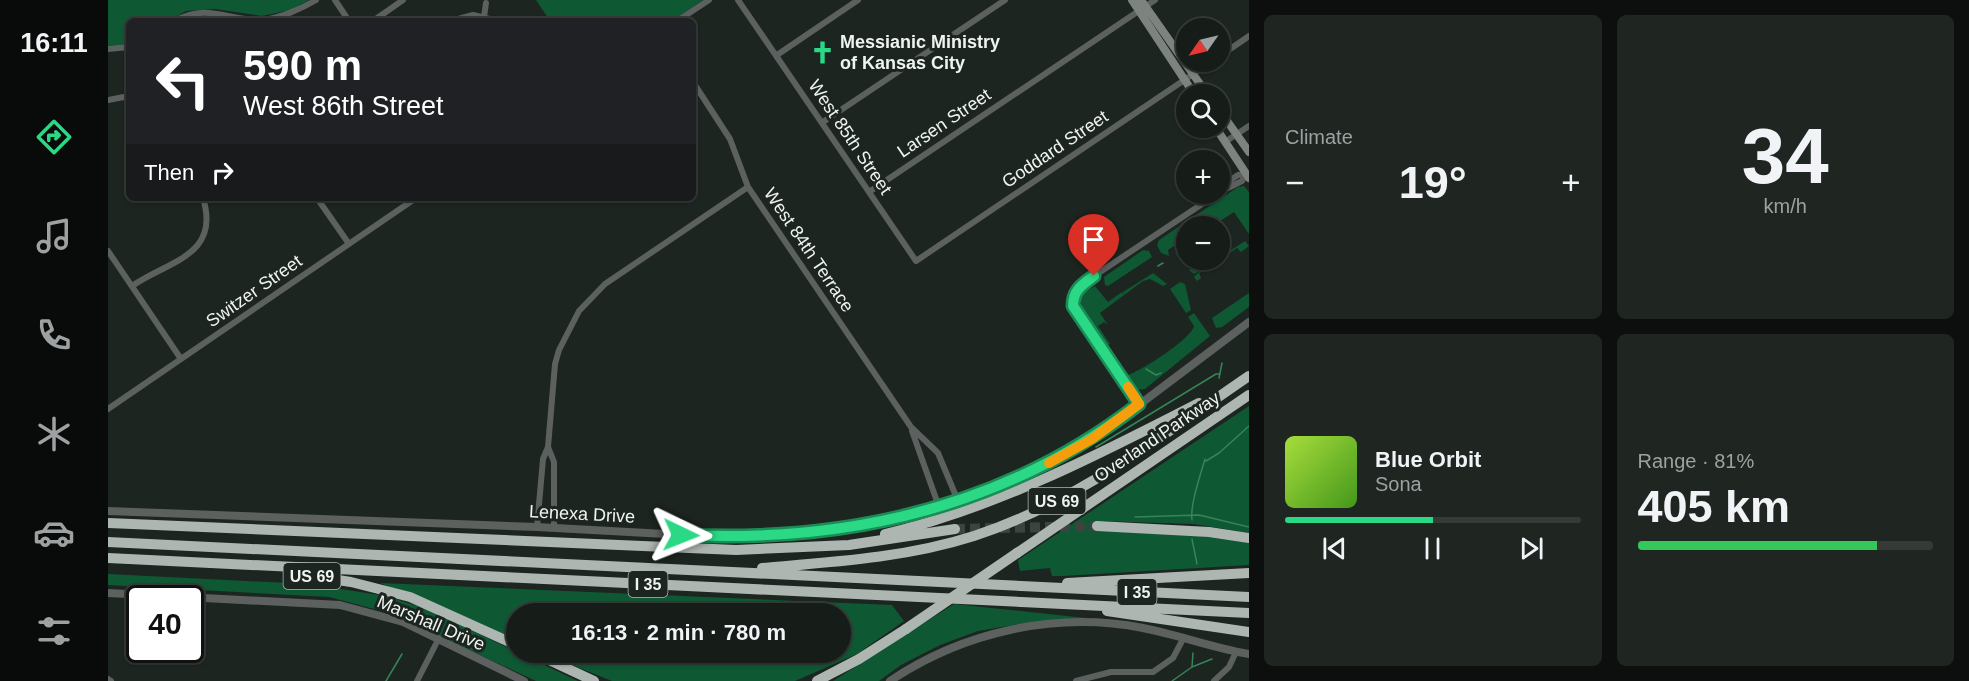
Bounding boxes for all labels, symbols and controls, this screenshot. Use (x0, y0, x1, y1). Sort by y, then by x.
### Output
north arrow (1176, 18, 1230, 72)
map controls (1176, 18, 1230, 270)
text: 16:11 (20, 28, 88, 58)
place label: Messianic Ministry of Kansas City (840, 32, 1000, 73)
church icon: Messianic Ministry of Kansas City (809, 39, 835, 65)
icon: left (144, 42, 222, 120)
text: 590 m (243, 42, 362, 89)
street label: West 85th Street (804, 76, 896, 198)
street label: Larsen Street (894, 84, 994, 162)
button: search (1176, 84, 1230, 138)
text: West 86th Street (243, 91, 444, 121)
street label: Goddard Street (998, 106, 1112, 192)
text: 34 (1742, 112, 1829, 200)
icon: directions (33, 116, 75, 158)
text: Climate (1285, 126, 1353, 148)
button: + (1176, 150, 1230, 204)
icon: right (206, 156, 239, 189)
text: 19° (1399, 157, 1467, 208)
text: Then (144, 160, 194, 185)
text: − (1285, 164, 1304, 201)
text: + (1561, 164, 1581, 201)
street label: West 84th Terrace (760, 184, 858, 316)
text: km/h (1764, 195, 1807, 217)
pin (1068, 214, 1119, 276)
icon: music (33, 215, 75, 257)
button: − (1176, 216, 1230, 270)
icon: arrive (1077, 223, 1110, 256)
street label: Switzer Street (202, 251, 306, 331)
icon: phone (33, 314, 75, 356)
street label: Overland Parkway (1090, 388, 1224, 486)
icon: climate (33, 413, 75, 455)
text: Blue Orbit (1375, 447, 1481, 472)
text: Range · 81% (1638, 450, 1754, 472)
text: Sona (1375, 473, 1422, 495)
text: 405 km (1638, 481, 1790, 532)
road number: US 69 (1028, 488, 1086, 514)
street label: Lenexa Drive (529, 501, 635, 527)
position arrow (649, 503, 713, 567)
icon: car (33, 512, 75, 554)
icon: previous (1318, 532, 1351, 565)
icon: pause (1416, 532, 1449, 565)
icon: next (1515, 532, 1548, 565)
road number: US 69 (284, 563, 340, 589)
road number: I 35 (628, 571, 668, 597)
road number: I 35 (1118, 579, 1156, 605)
speed limit sign: 40 (126, 585, 204, 663)
street label: Marshall Drive (374, 591, 488, 655)
icon: filters (33, 610, 75, 652)
text: 16:13 · 2 min · 780 m (571, 620, 786, 645)

